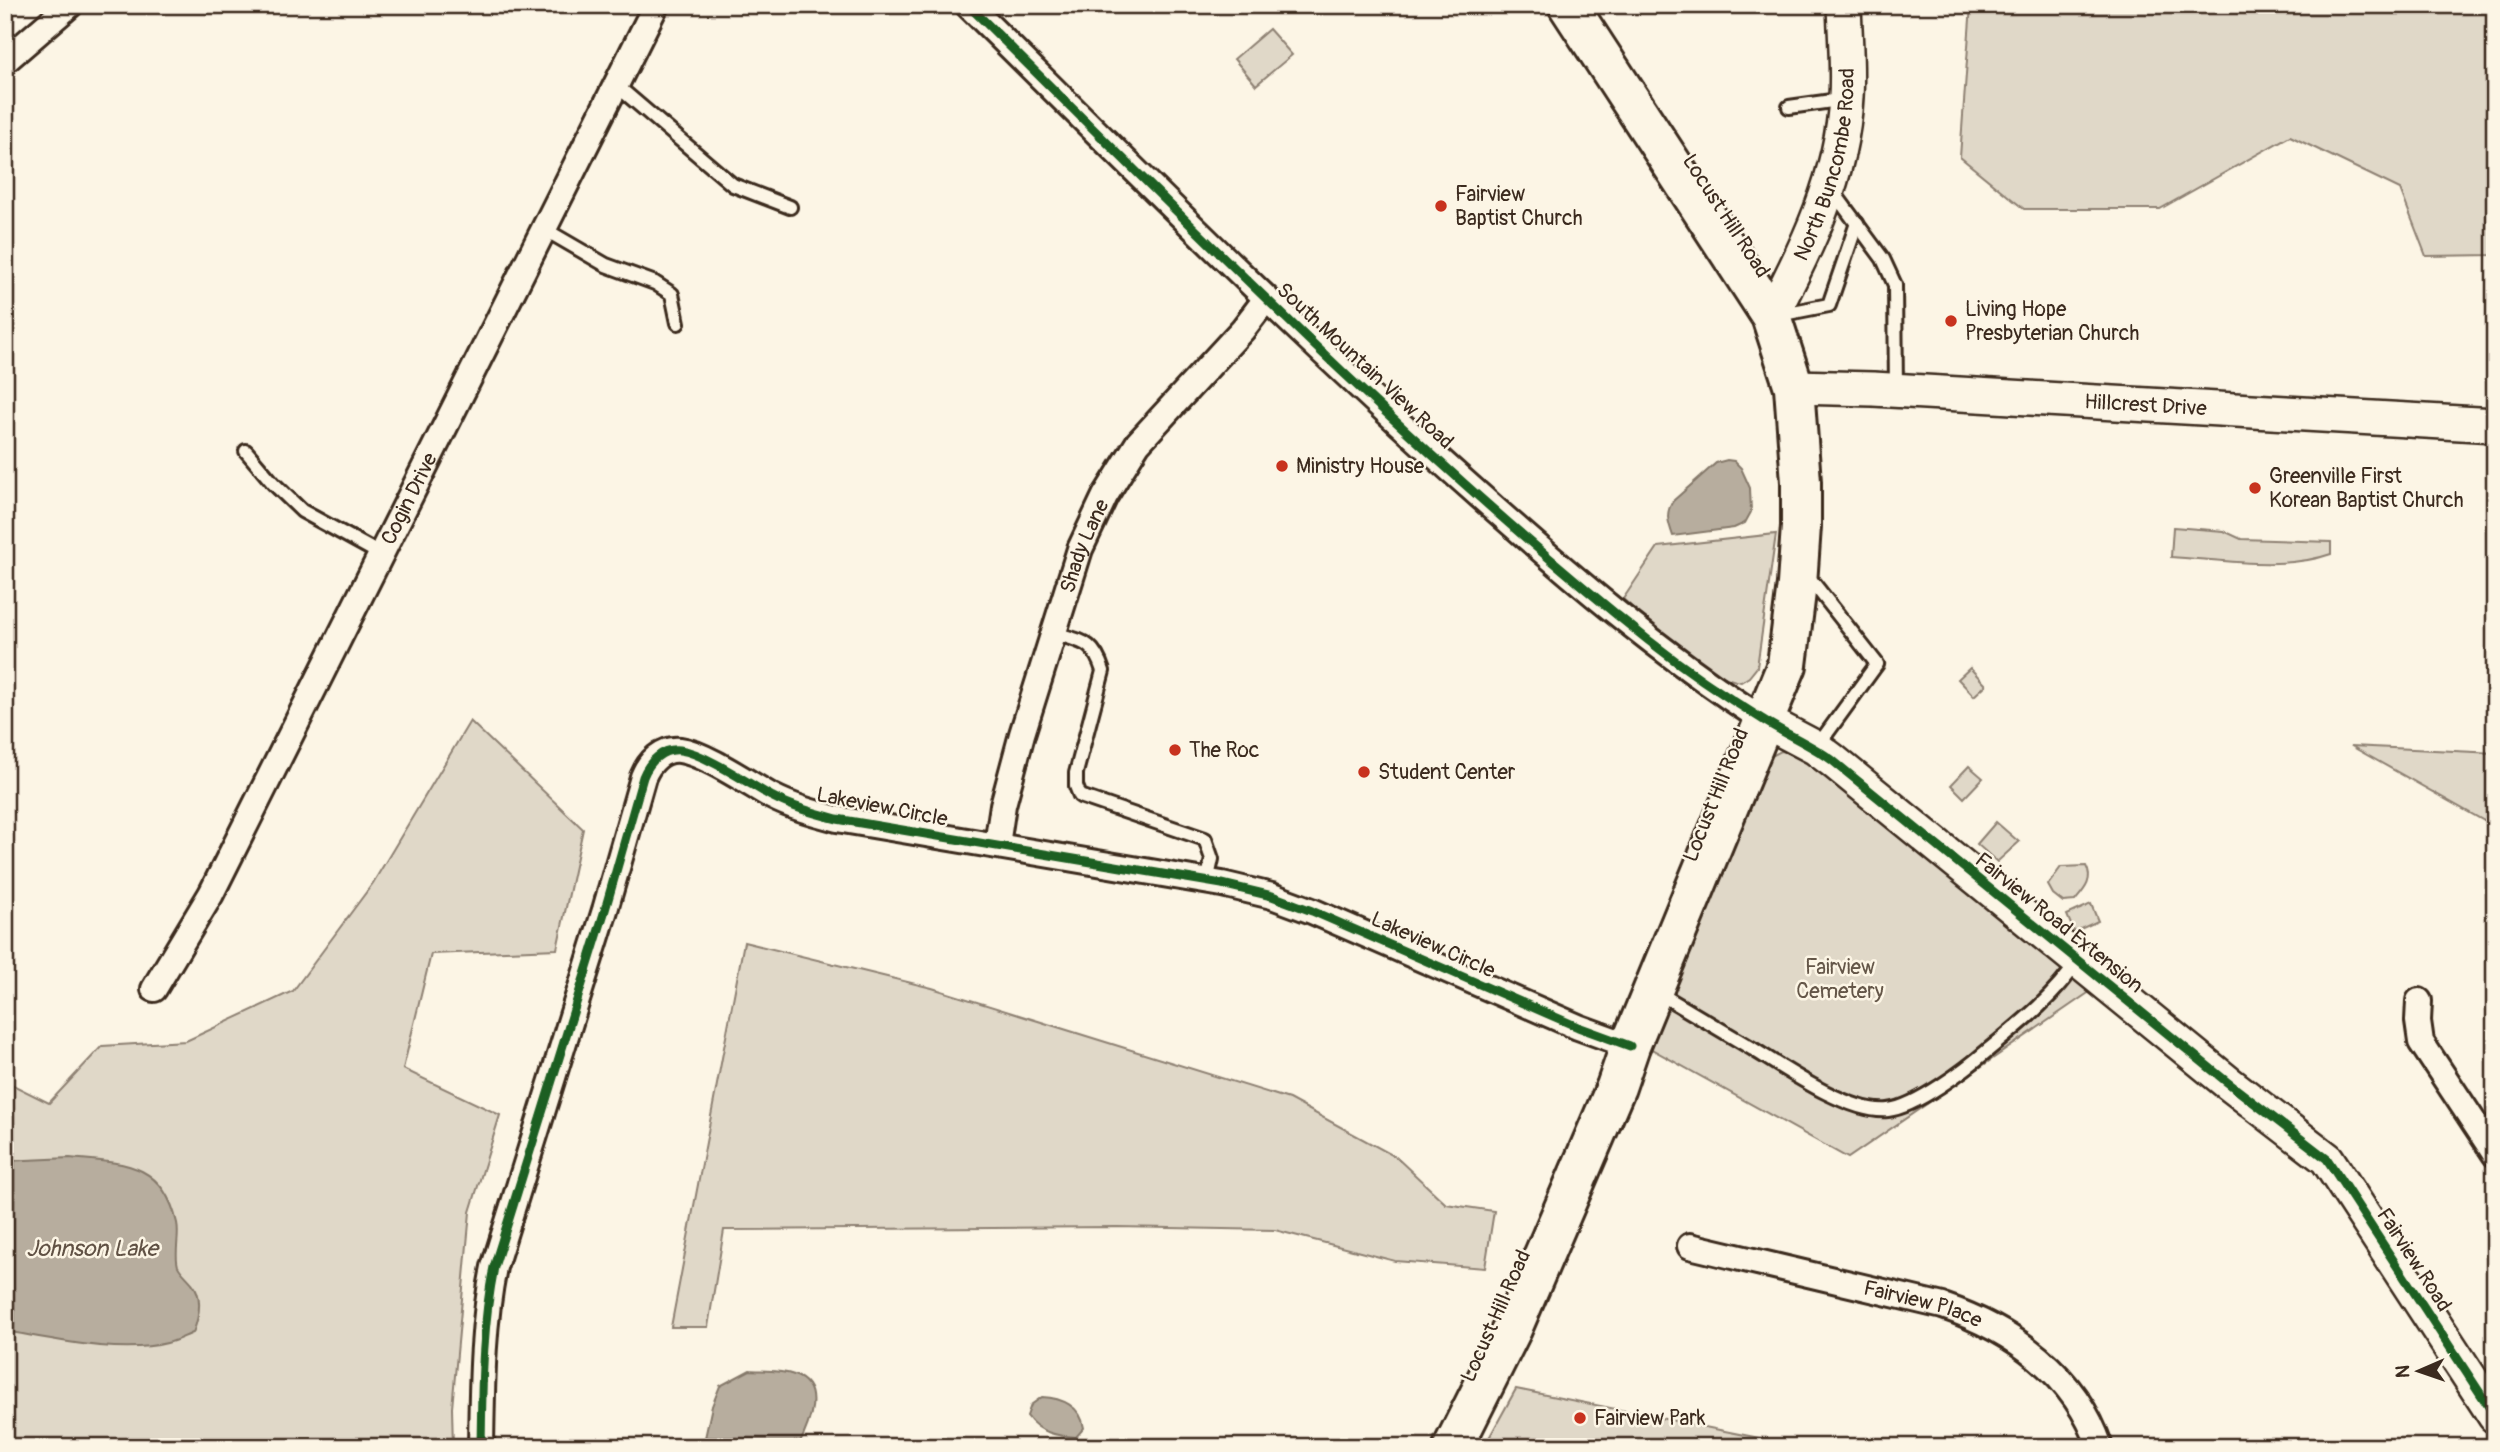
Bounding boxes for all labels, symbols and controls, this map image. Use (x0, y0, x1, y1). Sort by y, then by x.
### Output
street label: North Buncombe Road (1787, 68, 1860, 265)
street label: Locust Hill Road (1676, 149, 1776, 283)
place label: Fairview Baptist Church (1455, 181, 1583, 232)
marker: Fairview Baptist Church (1433, 198, 1449, 214)
street label: South Mountain View Road (1271, 277, 1459, 455)
place label: Living Hope Presbyterian Church (1965, 296, 2139, 347)
marker: Living Hope Presbyterian Church (1943, 313, 1959, 329)
street label: Hillcrest Drive (2084, 388, 2208, 422)
street label: Cogin Drive (375, 447, 444, 549)
place label: Ministry House (1296, 453, 1425, 480)
marker: Ministry House (1274, 458, 1290, 474)
place label: Greenville First Korean Baptist Church (2269, 463, 2464, 514)
marker: Greenville First Korean Baptist Church (2247, 480, 2263, 496)
street label: Shady Lane (1054, 494, 1115, 596)
street label: Locust Hill Road (1677, 724, 1755, 866)
place label: The Roc (1189, 737, 1260, 764)
marker: The Roc (1167, 742, 1183, 758)
place label: Student Center (1378, 759, 1516, 786)
marker: Student Center (1356, 764, 1372, 780)
street label: Lakeview Circle (814, 781, 951, 833)
street label: Fairview Road Extension (1969, 847, 2149, 999)
street label: Lakeview Circle (1367, 906, 1500, 985)
park label: Fairview Cemetery (1796, 954, 1884, 1005)
street label: Fairview Road (2371, 1203, 2457, 1317)
water label: Johnson Lake (26, 1234, 161, 1263)
street label: Locust Hill Road (1455, 1246, 1537, 1386)
street label: Fairview Place (1861, 1274, 1987, 1334)
north arrow (2384, 1336, 2454, 1406)
text: N (2391, 1365, 2415, 1378)
place label: Fairview Park (1594, 1405, 1706, 1432)
marker: Fairview Park (1572, 1410, 1588, 1426)

